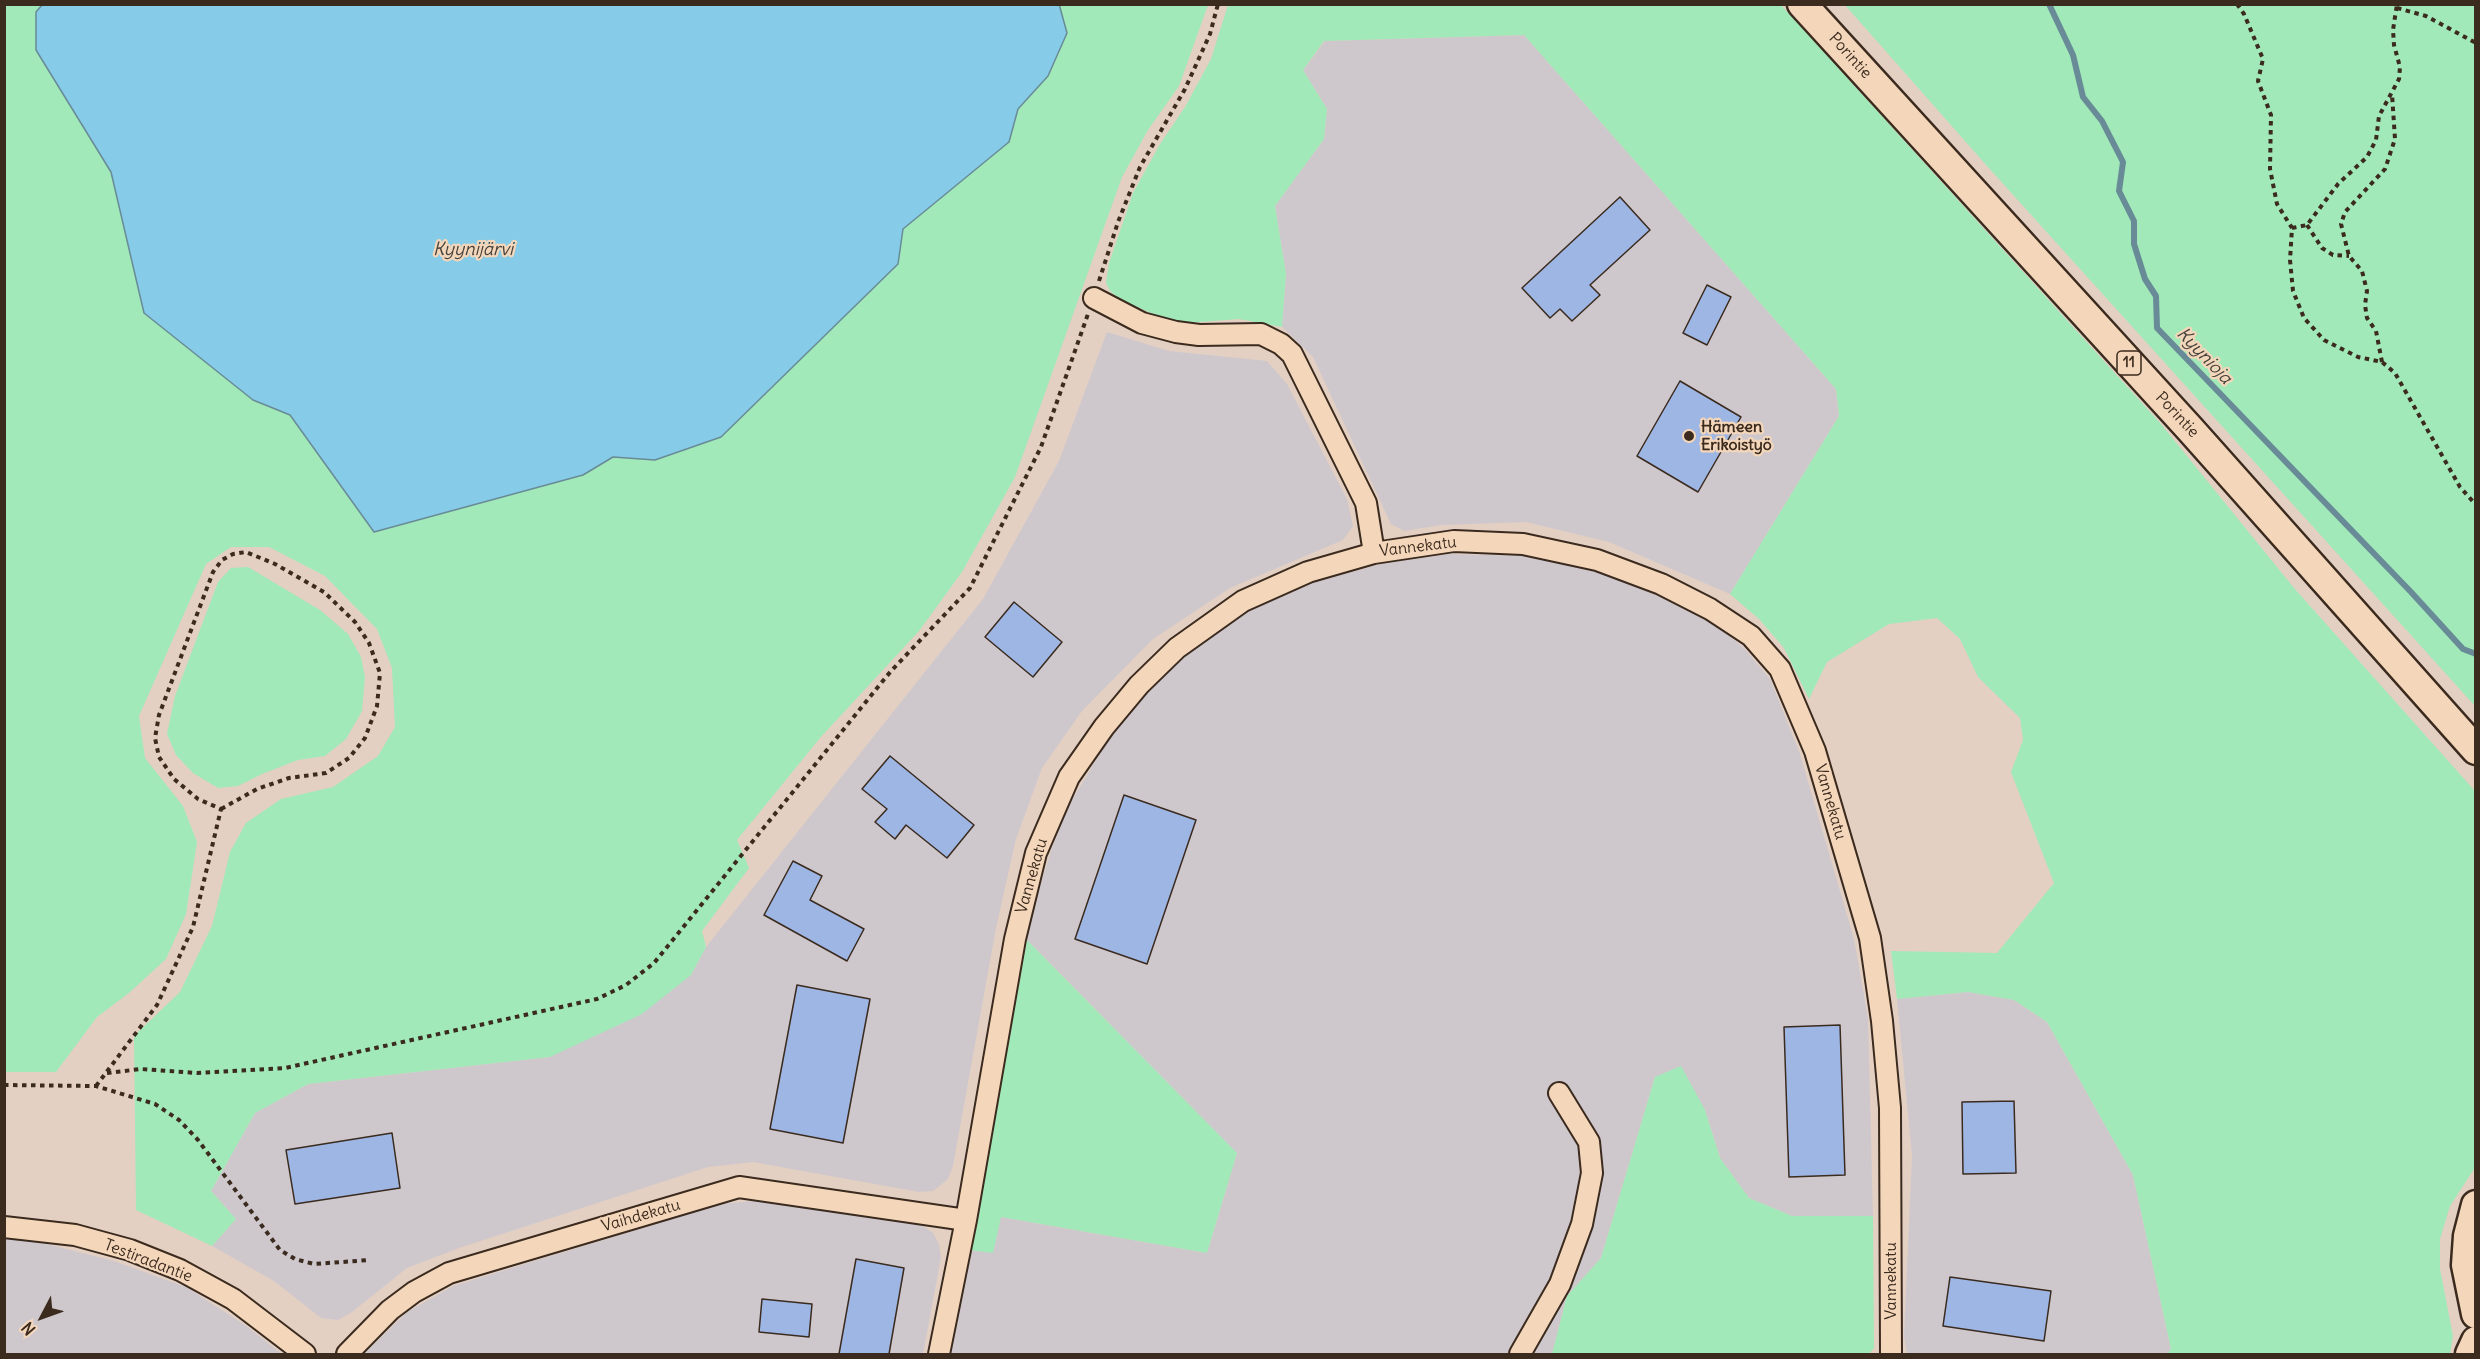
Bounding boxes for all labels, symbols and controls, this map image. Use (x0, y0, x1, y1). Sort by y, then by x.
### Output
street label: Porintie (1824, 29, 1876, 83)
water label: Kyynijärvi (433, 239, 513, 261)
water label: Kyynioja (2172, 323, 2236, 389)
road number: 11 (2117, 351, 2141, 375)
street label: Porintie (2151, 388, 2203, 442)
place label: Hämeen Erikoistyö (1701, 417, 1772, 455)
marker: Hämeen Erikoistyö (1682, 429, 1696, 443)
street label: Vannekatu (1378, 533, 1458, 561)
street label: Vannekatu (1810, 762, 1850, 842)
street label: Vannekatu (1012, 836, 1052, 916)
street label: Vaihdekatu (599, 1196, 683, 1236)
street label: Testiradantie (101, 1235, 195, 1287)
street label: Vannekatu (1881, 1242, 1901, 1320)
north arrow (12, 1287, 72, 1347)
text: N (17, 1318, 40, 1340)

